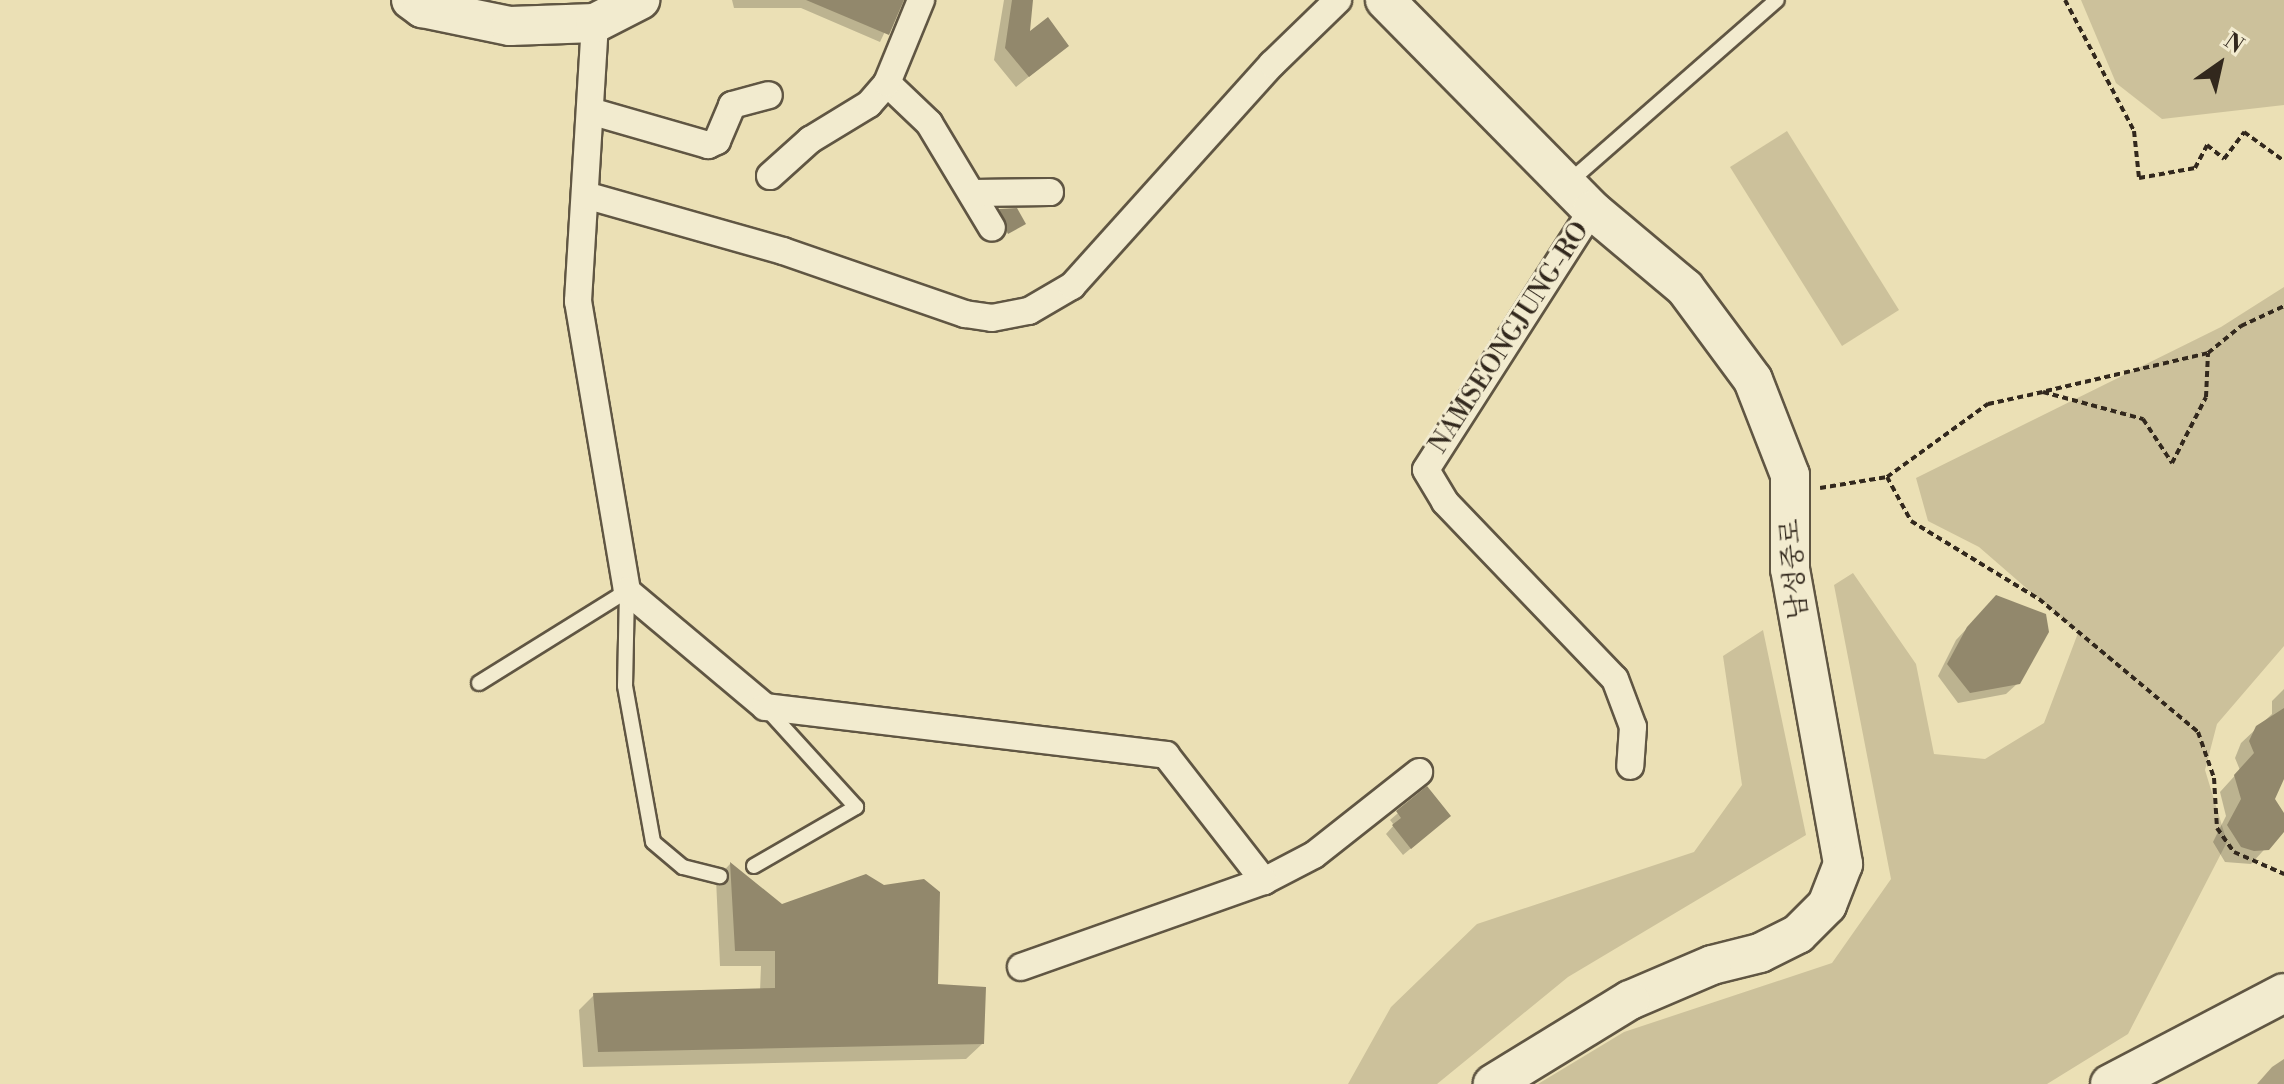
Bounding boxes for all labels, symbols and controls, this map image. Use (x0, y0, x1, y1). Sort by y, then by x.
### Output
north arrow (2180, 24, 2260, 104)
text: N (2219, 28, 2248, 60)
street label: NAMSEONGJUNG-RO (1424, 217, 1596, 459)
street label: 남성중로 (1775, 518, 1815, 620)

